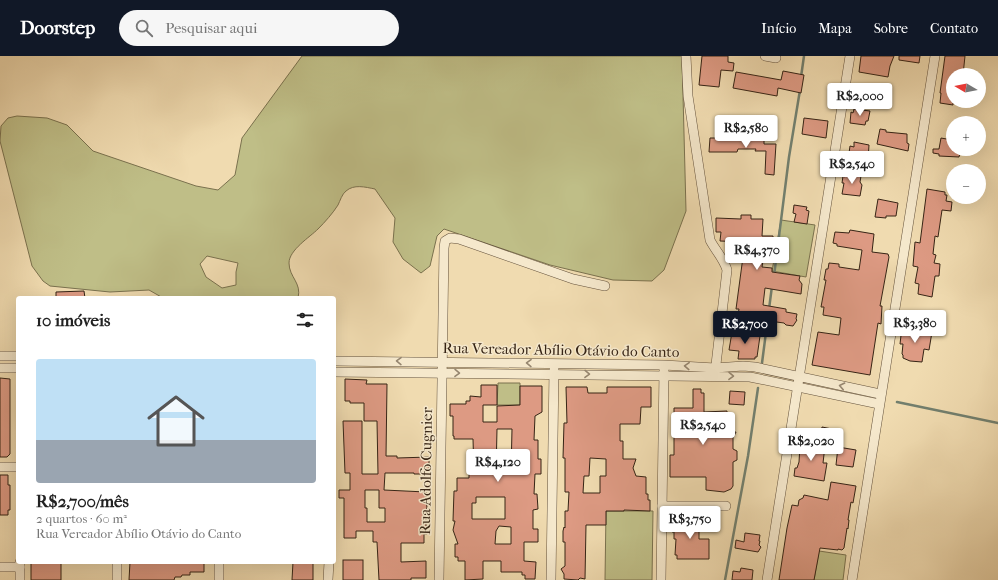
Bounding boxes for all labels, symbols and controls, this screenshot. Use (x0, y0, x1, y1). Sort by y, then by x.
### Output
search box (119, 10, 399, 46)
text: Doorstep (20, 17, 95, 39)
icon: search (133, 17, 155, 39)
text: Pesquisar aqui (165, 19, 257, 37)
text: Início (761, 20, 796, 37)
text: Mapa (818, 20, 852, 37)
text: Sobre (874, 20, 908, 37)
text: Contato (930, 20, 978, 37)
north arrow (946, 68, 986, 108)
map controls (946, 68, 986, 204)
pin: R$2,000 (823, 83, 897, 117)
text: R$2,000 (836, 88, 884, 103)
pin: R$2,580 (709, 115, 783, 149)
button: + (946, 116, 986, 156)
text: R$2,580 (724, 120, 768, 135)
pin: R$2,540 (815, 151, 889, 185)
text: R$2,540 (829, 156, 875, 171)
button: − (946, 164, 986, 204)
pin: R$4,370 (720, 237, 794, 271)
text: R$4,370 (734, 242, 780, 257)
icon: filters (294, 309, 316, 331)
text: 10 imóveis (36, 310, 110, 330)
pin: R$3,380 (878, 310, 952, 344)
pin: R$2,700 (708, 311, 782, 345)
text: R$3,380 (893, 315, 937, 330)
text: R$2,700 (722, 316, 768, 331)
street label: Rua Vereador Abílio Otávio do Canto (442, 339, 680, 361)
one-way arrow (396, 357, 402, 365)
one-way arrow (526, 359, 532, 367)
one-way arrow (684, 362, 690, 371)
one-way arrow (454, 369, 460, 377)
one-way arrow (584, 370, 590, 379)
one-way arrow (728, 372, 734, 380)
one-way arrow (839, 383, 846, 391)
icon: home (140, 385, 212, 457)
street label: Rua Adolfo Cugnier (416, 406, 436, 535)
pin: R$2,540 (666, 412, 740, 446)
text: R$2,540 (680, 417, 726, 432)
pin: R$2,020 (774, 428, 848, 462)
text: R$2,020 (788, 433, 834, 448)
pin: R$4,120 (461, 449, 535, 483)
text: R$4,120 (475, 454, 521, 469)
text: R$2,700/mês (36, 491, 129, 511)
pin: R$3,750 (653, 506, 727, 540)
text: 2 quartos · 60 m² (36, 511, 127, 526)
text: R$3,750 (669, 511, 711, 526)
text: Rua Vereador Abílio Otávio do Canto (36, 526, 241, 541)

